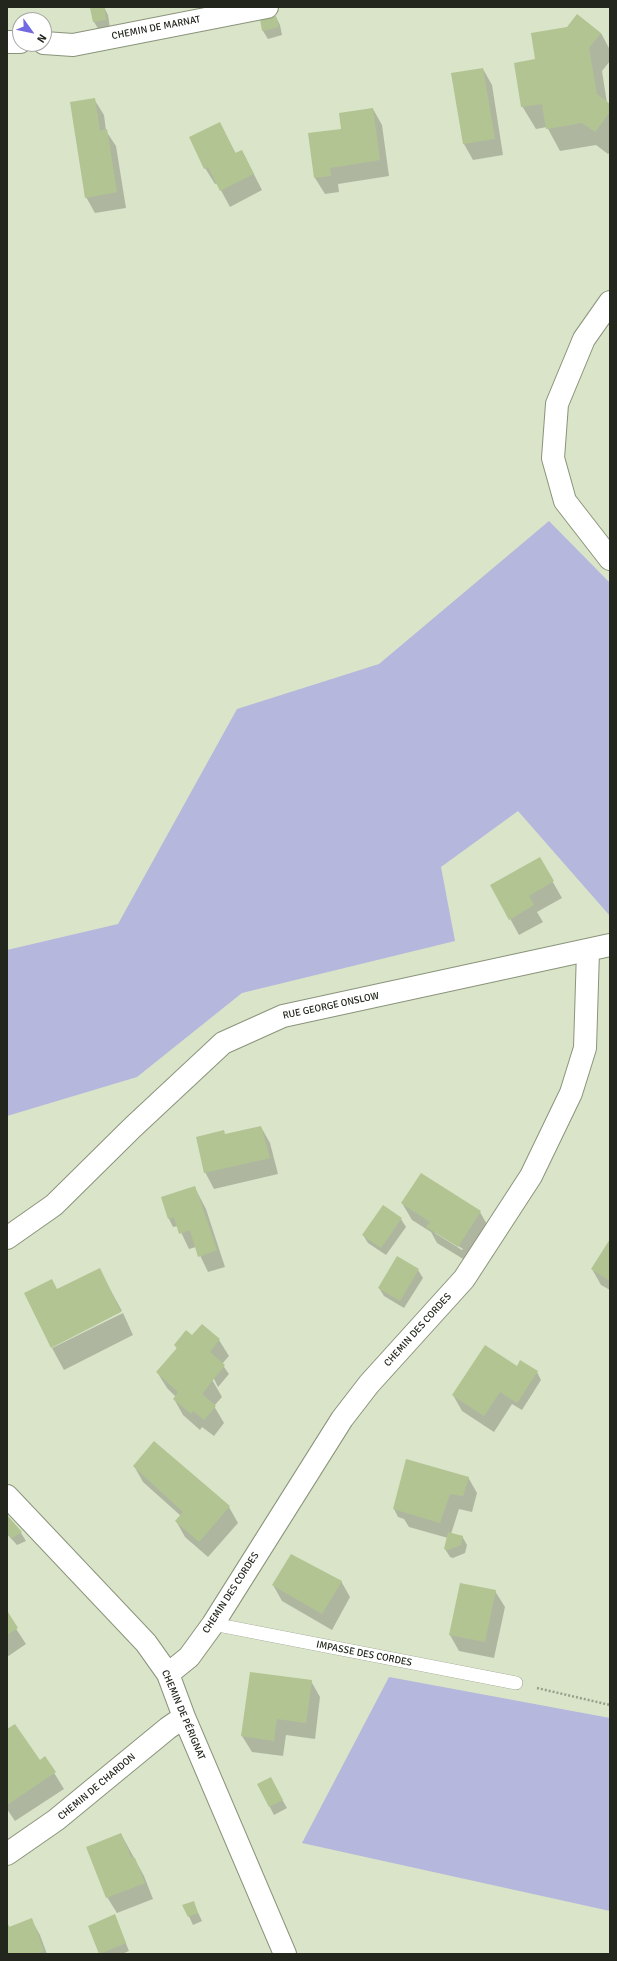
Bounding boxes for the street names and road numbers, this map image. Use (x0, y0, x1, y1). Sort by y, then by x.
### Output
street label: CHEMIN DE MARNAT (111, 14, 201, 42)
street label: RUE GEORGE ONSLOW (282, 990, 380, 1022)
street label: CHEMIN DES CORDES (382, 1291, 454, 1369)
street label: CHEMIN DES CORDES (200, 1550, 262, 1636)
street label: IMPASSE DES CORDES (315, 1639, 413, 1669)
street label: CHEMIN DE PÉRIGNAT (159, 1668, 207, 1762)
street label: CHEMIN DE CHARDON (56, 1751, 138, 1823)

